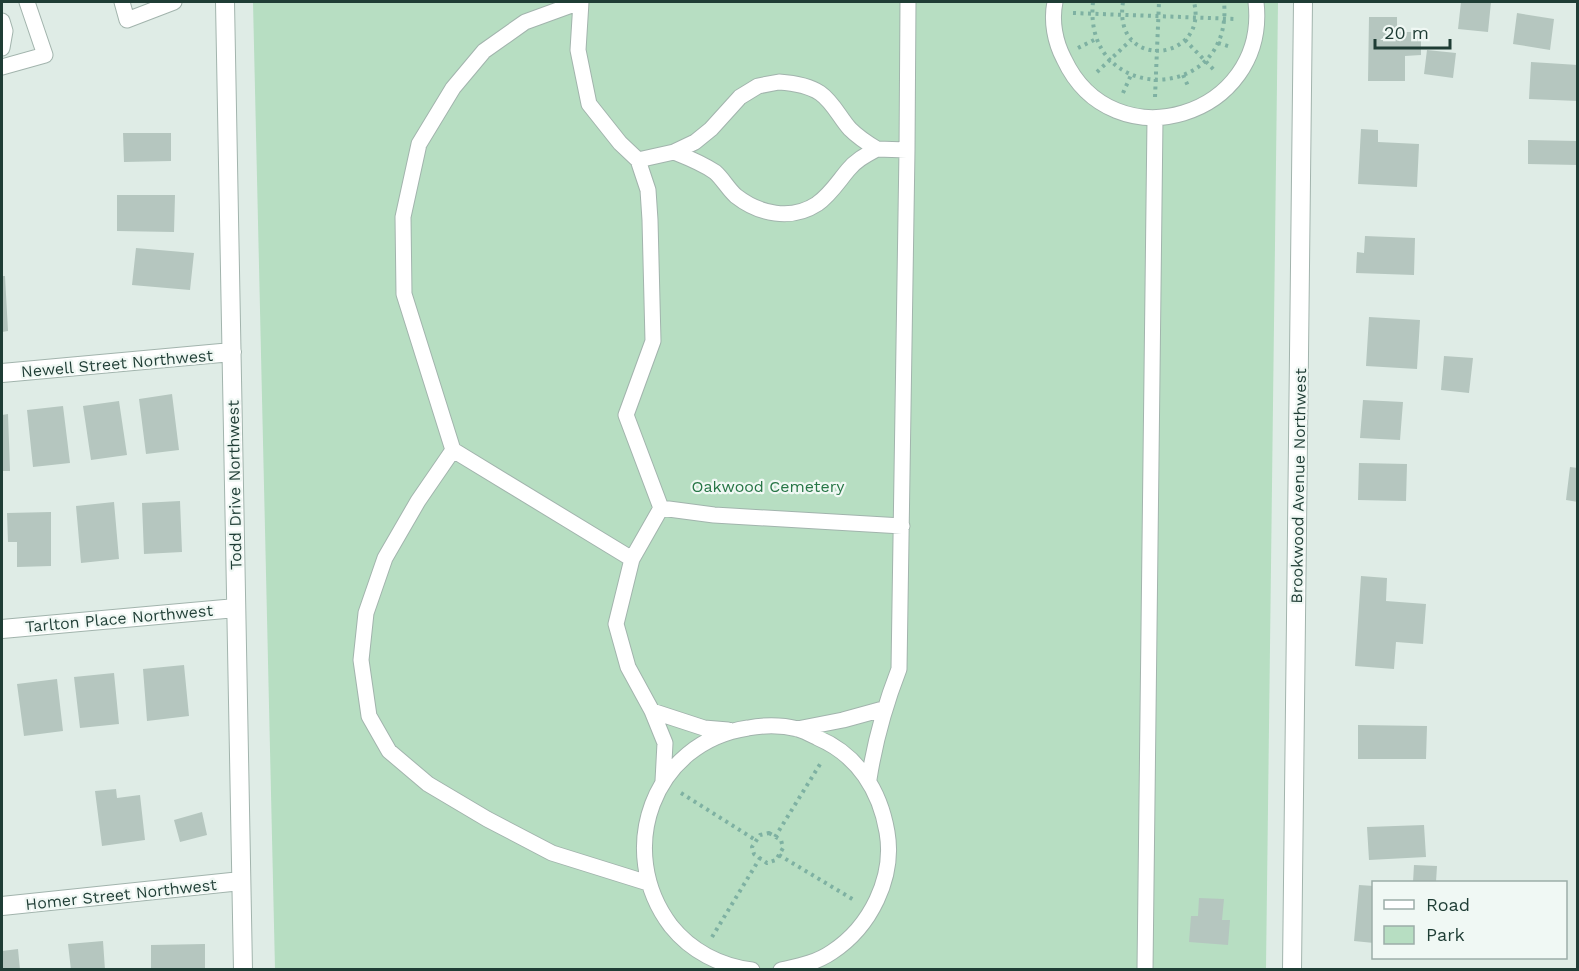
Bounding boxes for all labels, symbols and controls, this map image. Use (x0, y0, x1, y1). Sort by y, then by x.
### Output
scale bar (1375, 12, 1450, 50)
text: 20 m (1384, 22, 1429, 43)
street label: Newell Street Northwest (20, 346, 214, 381)
street label: Brookwood Avenue Northwest (1287, 368, 1310, 604)
street label: Todd Drive Northwest (224, 400, 245, 570)
park label: Oakwood Cemetery (691, 477, 845, 496)
street label: Tarlton Place Northwest (24, 601, 214, 636)
street label: Homer Street Northwest (24, 875, 218, 914)
legend (1372, 881, 1567, 959)
text: Road (1426, 894, 1470, 915)
text: Park (1426, 924, 1465, 945)

